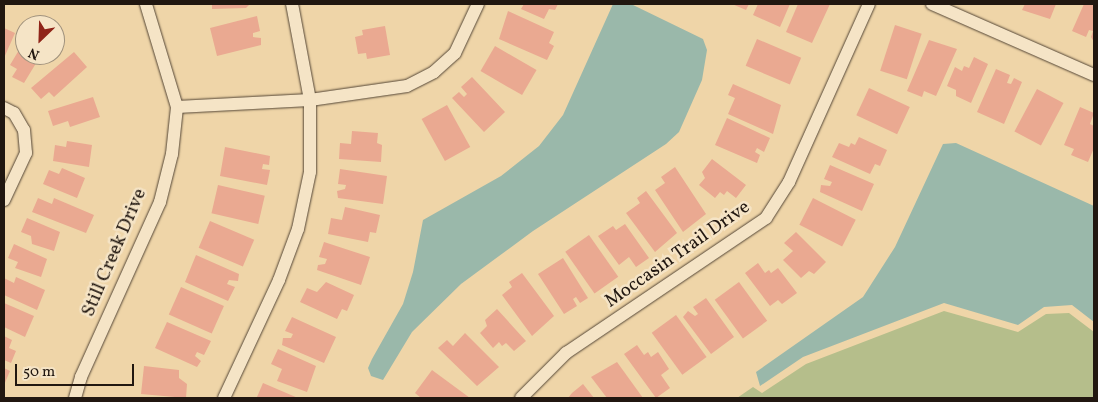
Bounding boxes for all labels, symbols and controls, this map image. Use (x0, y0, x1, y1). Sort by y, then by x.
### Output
north arrow (15, 15, 65, 65)
text: N (26, 43, 43, 64)
street label: Still Creek Drive (78, 186, 152, 320)
street label: Moccasin Trail Drive (601, 196, 755, 314)
scale bar (18, 354, 136, 386)
text: 50 m (23, 362, 55, 383)

